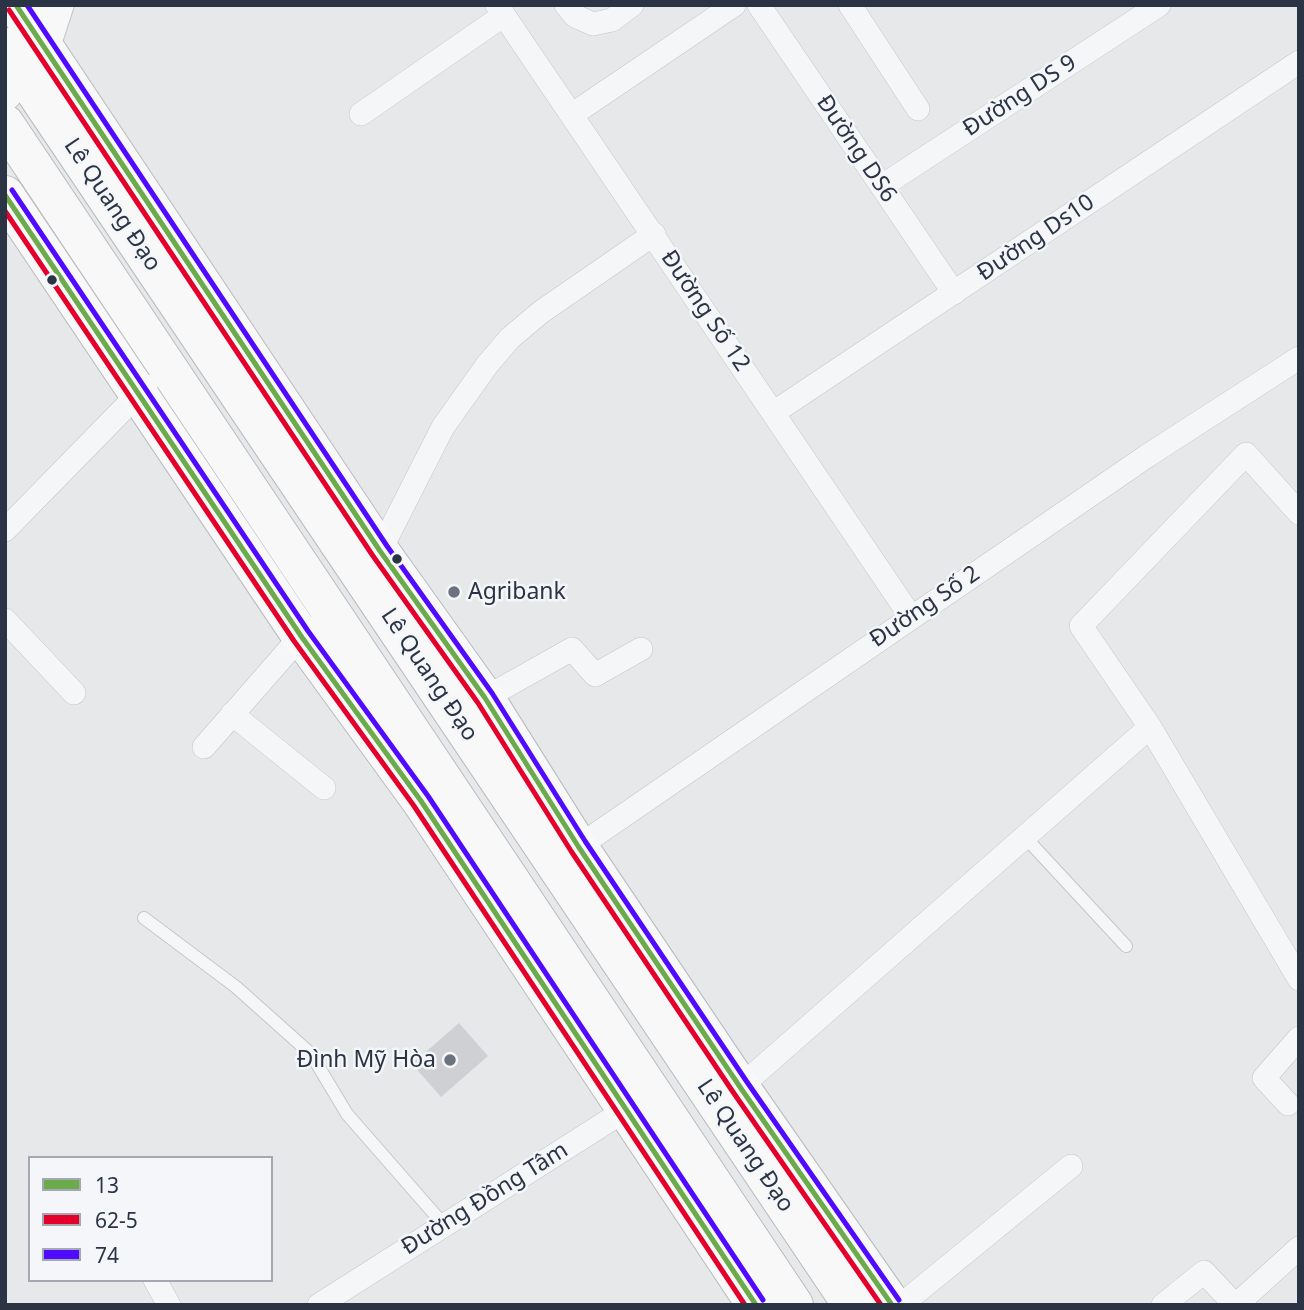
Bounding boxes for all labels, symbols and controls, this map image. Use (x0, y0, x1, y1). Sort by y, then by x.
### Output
street label: Đường DS 9 (958, 49, 1082, 143)
street label: Đường DS6 (810, 90, 902, 208)
street label: Lê Quang Đạo (57, 133, 167, 277)
street label: Đường Ds10 (972, 189, 1100, 287)
street label: Đường Số 12 (655, 245, 755, 377)
unlabelled marker (45, 273, 59, 287)
unlabelled marker (390, 552, 404, 566)
street label: Đường Số 2 (865, 560, 985, 654)
place label: Agribank (468, 578, 566, 606)
marker: Agribank (446, 584, 462, 600)
street label: Lê Quang Đạo (374, 603, 484, 747)
place label: Đình Mỹ Hòa (296, 1046, 436, 1074)
marker: Đình Mỹ Hòa (442, 1052, 458, 1068)
street label: Lê Quang Đạo (690, 1074, 800, 1218)
street label: Đường Đồng Tâm (397, 1137, 573, 1261)
legend (28, 1156, 273, 1282)
text: 13 (95, 1171, 119, 1199)
text: 62-5 (95, 1206, 138, 1234)
text: 74 (95, 1241, 119, 1269)

